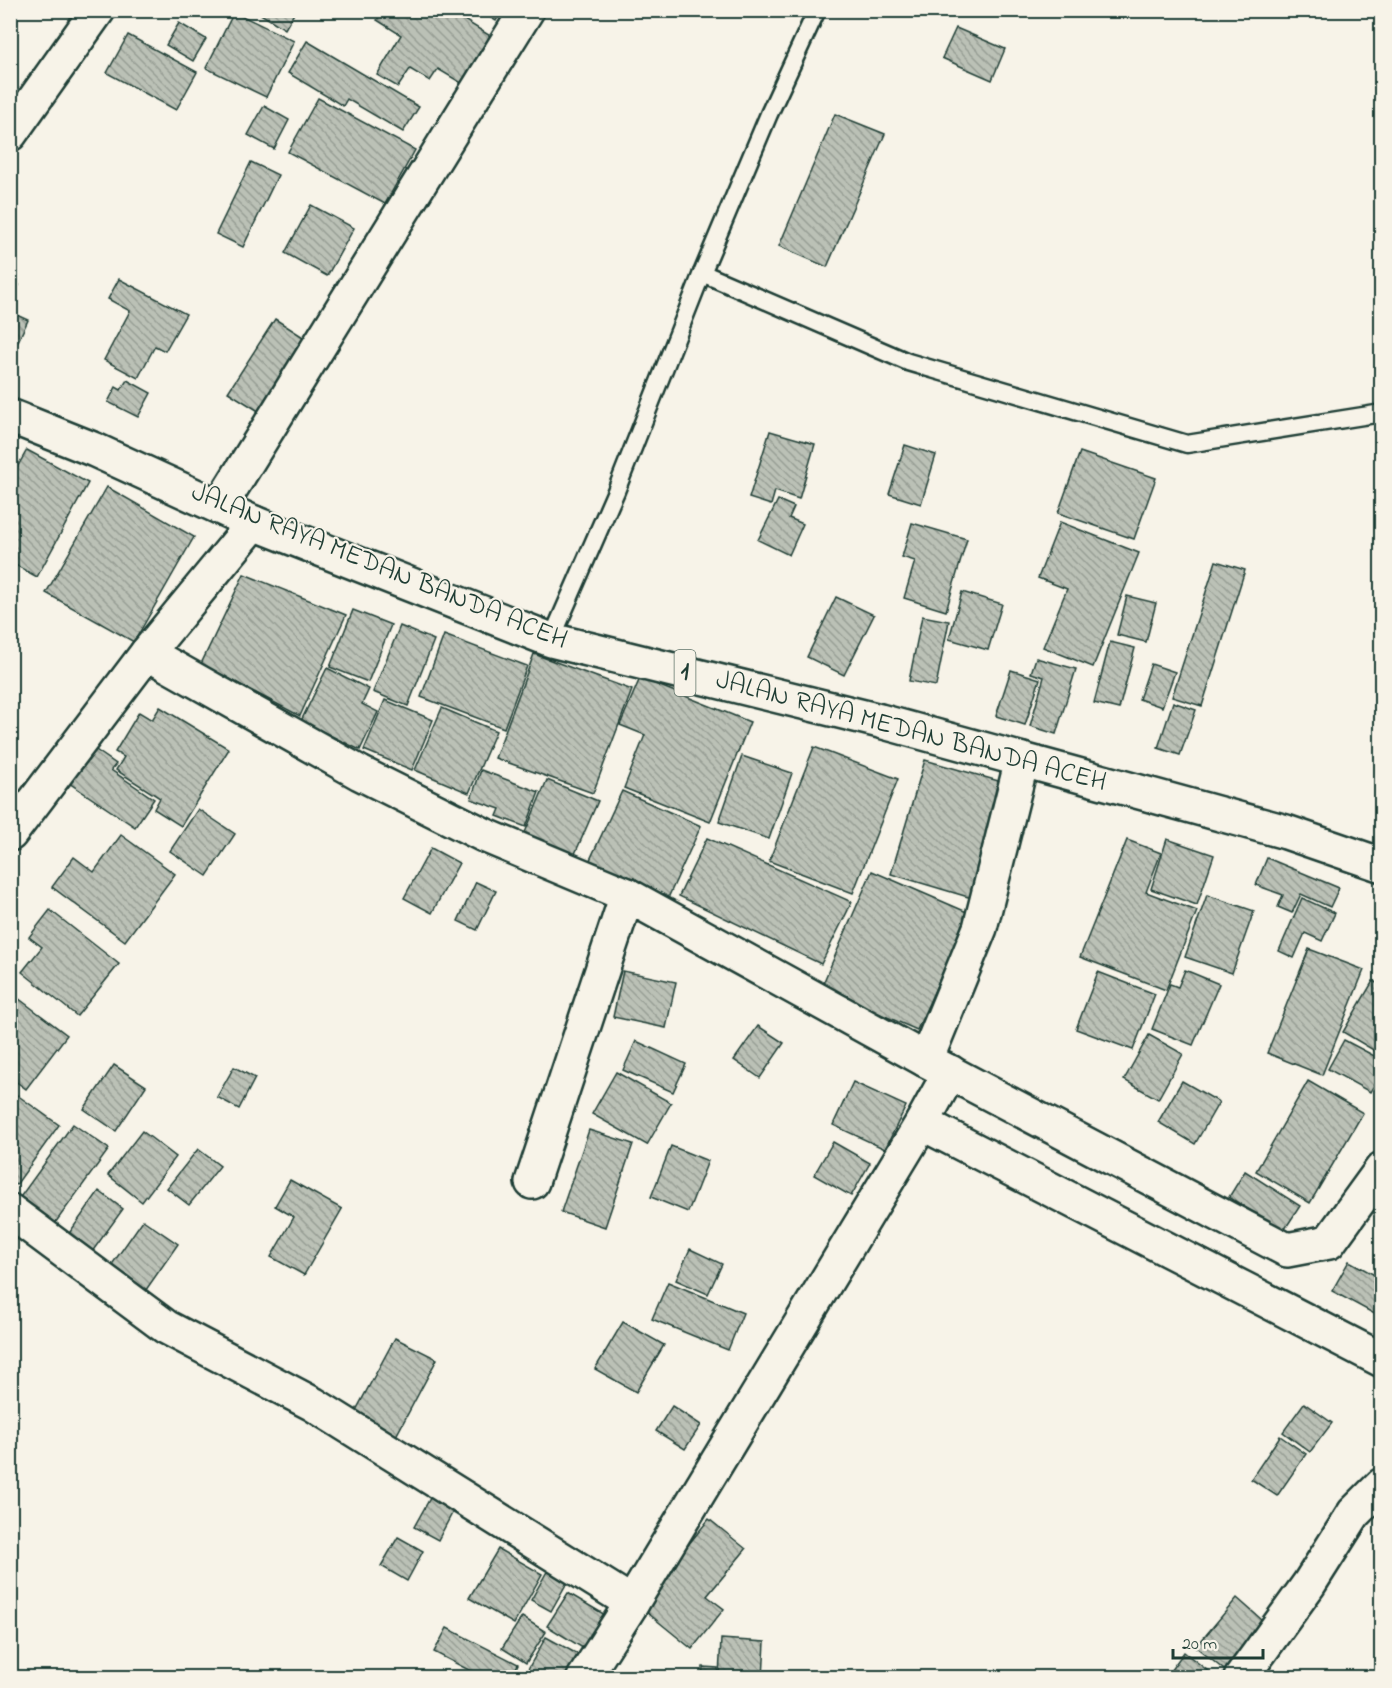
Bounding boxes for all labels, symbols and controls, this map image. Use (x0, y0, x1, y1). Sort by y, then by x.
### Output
street label: JALAN RAYA MEDAN BANDA ACEH (185, 474, 573, 660)
road number: 1 (674, 650, 696, 696)
street label: JALAN RAYA MEDAN BANDA ACEH (711, 661, 1111, 803)
scale bar (1173, 1622, 1263, 1660)
text: 20 m (1182, 1632, 1217, 1658)

